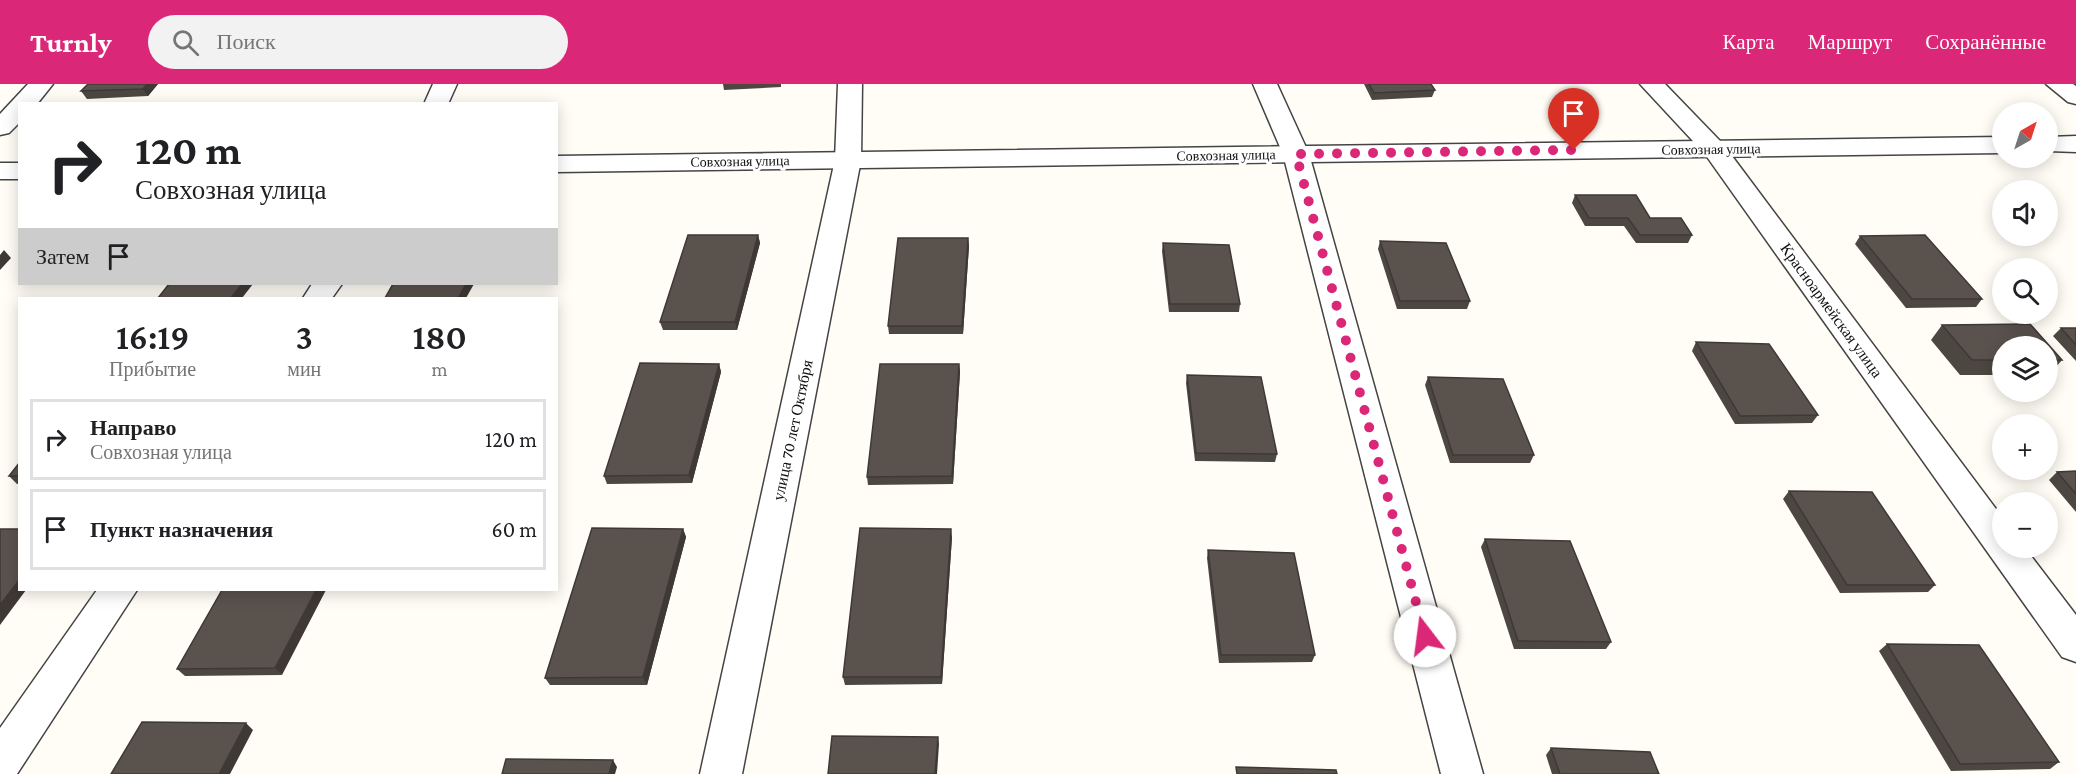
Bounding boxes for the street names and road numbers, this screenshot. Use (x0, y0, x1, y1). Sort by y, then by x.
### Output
street label: Совхозная улица (1661, 140, 1762, 158)
street label: Совхозная улица (1176, 146, 1277, 164)
street label: Совхозная улица (690, 152, 791, 170)
street label: Красноармейская улица (1776, 240, 1886, 381)
street label: улица 70 лет Октября (769, 358, 817, 502)

